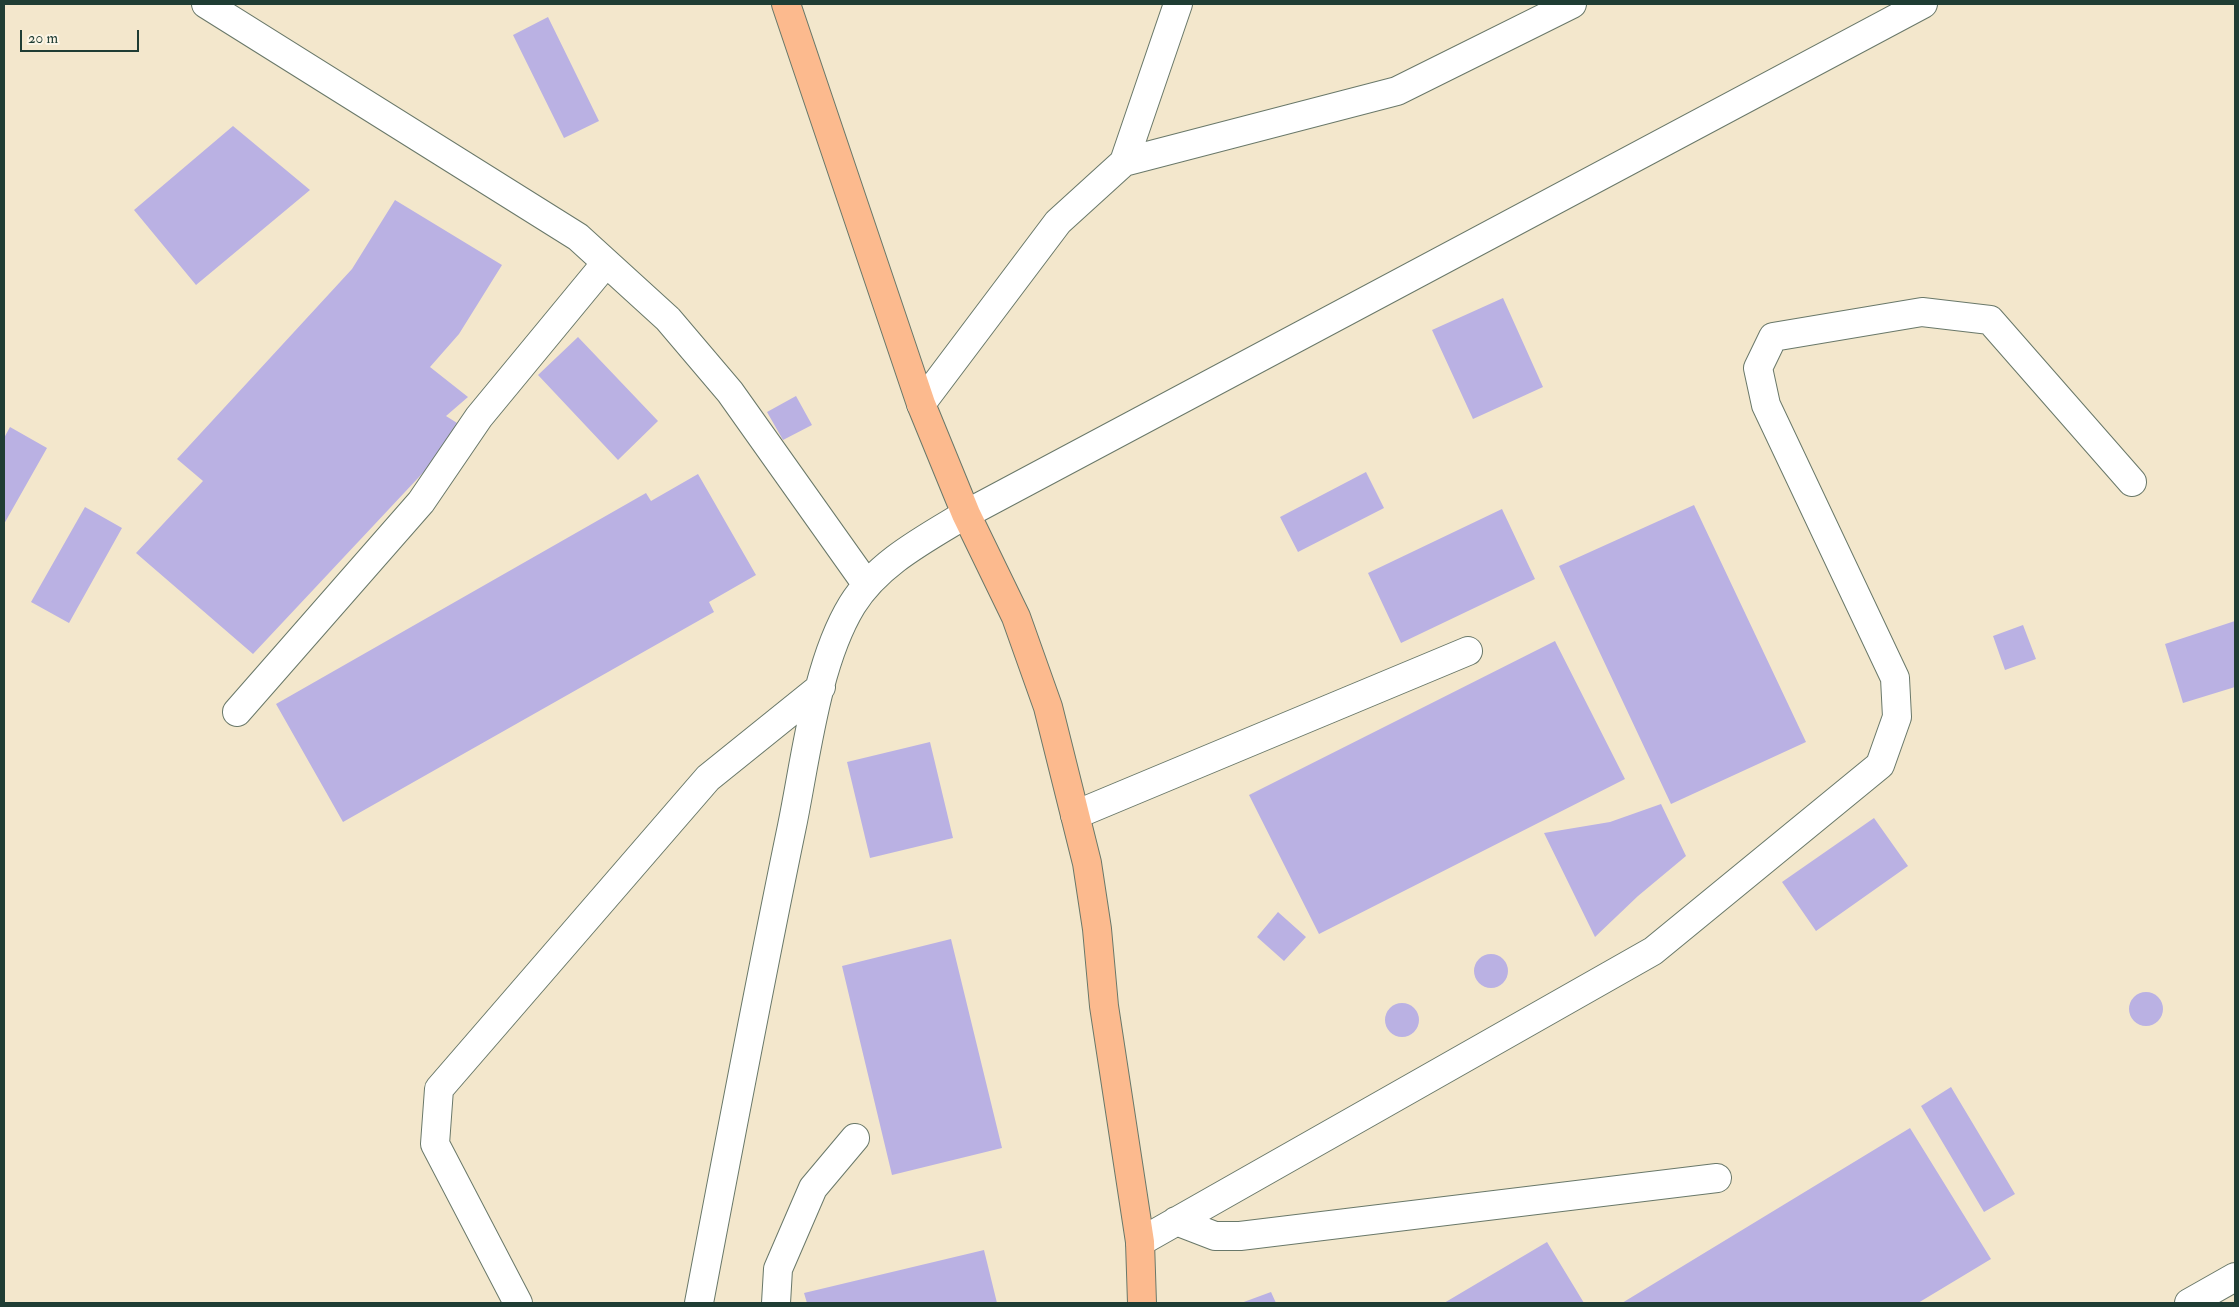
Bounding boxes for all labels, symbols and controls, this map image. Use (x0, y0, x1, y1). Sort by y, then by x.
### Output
scale bar (22, 20, 141, 52)
text: 20 m (28, 29, 58, 48)

